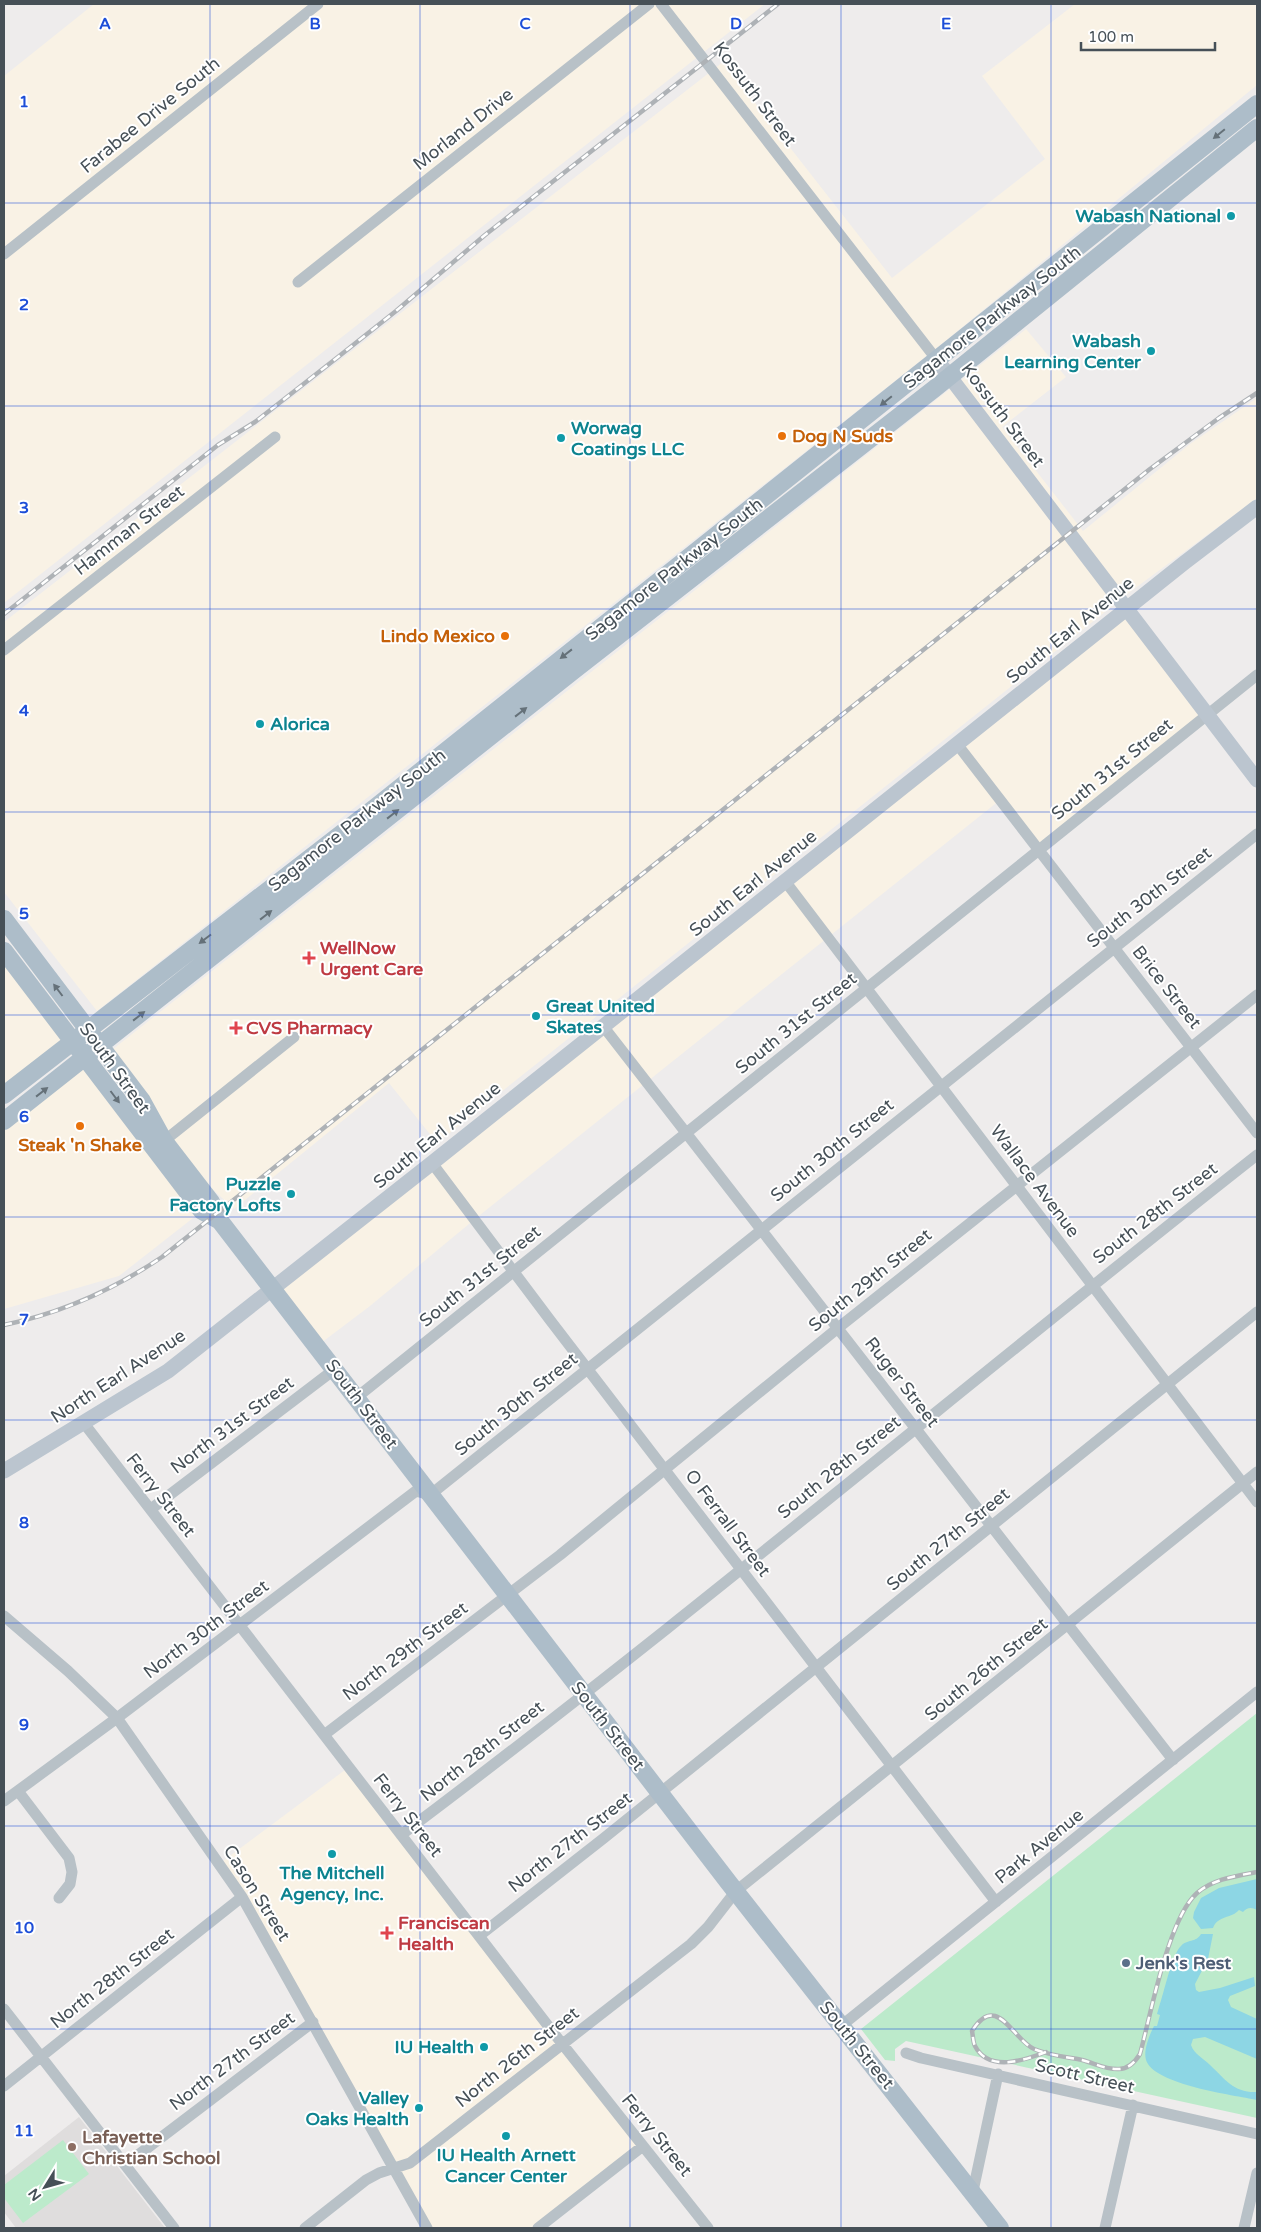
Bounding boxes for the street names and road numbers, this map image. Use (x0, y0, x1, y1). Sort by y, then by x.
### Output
street label: Kossuth Street (709, 37, 802, 151)
street label: Farabee Drive South (76, 52, 224, 178)
street label: Morland Drive (409, 83, 517, 175)
street label: Sagamore Parkway South (899, 241, 1085, 393)
street label: Kossuth Street (957, 358, 1050, 472)
street label: Hamman Street (69, 480, 189, 580)
street label: Sagamore Parkway South (581, 493, 767, 645)
street label: South Earl Avenue (1002, 572, 1138, 688)
street label: South 31st Street (1047, 713, 1177, 825)
street label: Sagamore Parkway South (264, 744, 450, 896)
street label: South Earl Avenue (685, 825, 821, 941)
street label: South 30th Street (1082, 841, 1216, 952)
street label: Brice Street (1128, 941, 1206, 1033)
street label: South 31st Street (731, 967, 861, 1079)
street label: South Street (75, 1018, 155, 1118)
street label: South Earl Avenue (369, 1077, 505, 1193)
street label: South 30th Street (766, 1094, 898, 1206)
street label: Wallace Avenue (985, 1120, 1085, 1242)
street label: South 28th Street (1088, 1157, 1222, 1268)
street label: South 31st Street (415, 1220, 545, 1332)
street label: South 29th Street (804, 1224, 936, 1336)
street label: North Earl Avenue (46, 1324, 190, 1428)
street label: Ruger Street (860, 1333, 944, 1432)
street label: South 30th Street (450, 1348, 582, 1460)
street label: South Street (321, 1355, 403, 1453)
street label: North 31st Street (166, 1371, 298, 1479)
street label: South 28th Street (773, 1411, 905, 1523)
street label: Ferry Street (122, 1449, 201, 1541)
street label: O Ferrall Street (680, 1465, 776, 1581)
street label: South 27th Street (882, 1483, 1014, 1595)
street label: North 30th Street (139, 1575, 273, 1683)
street label: North 29th Street (338, 1597, 472, 1705)
street label: South 26th Street (920, 1613, 1052, 1725)
street label: South Street (566, 1677, 650, 1775)
street label: North 28th Street (416, 1696, 548, 1806)
street label: Ferry Street (369, 1769, 448, 1861)
street label: North 27th Street (504, 1787, 636, 1897)
street label: Park Avenue (990, 1804, 1088, 1888)
street label: Cason Street (219, 1841, 295, 1945)
street label: North 28th Street (46, 1923, 178, 2033)
street label: South Street (815, 1997, 899, 2094)
street label: North 26th Street (451, 2002, 583, 2112)
street label: North 27th Street (165, 2007, 299, 2115)
street label: Scott Street (1033, 2054, 1137, 2098)
street label: Ferry Street (617, 2089, 697, 2181)

